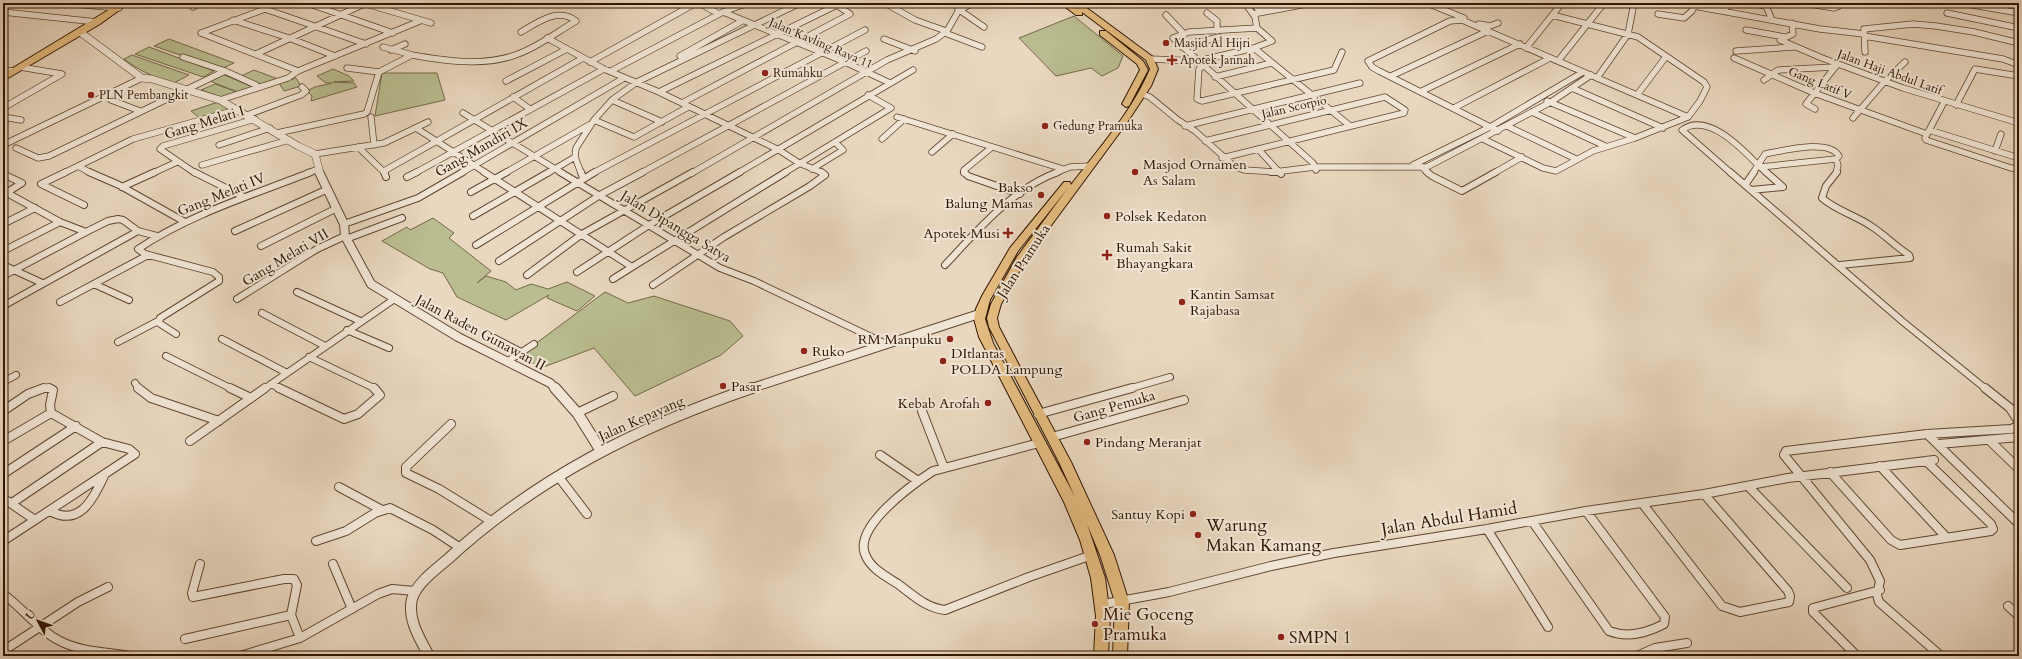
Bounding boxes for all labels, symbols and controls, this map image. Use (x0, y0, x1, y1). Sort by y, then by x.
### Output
street label: Jalan Kavling Raya 11 (765, 13, 875, 72)
place label: Masjid Al Hijri (1174, 35, 1251, 51)
marker: Masjid Al Hijri (1161, 38, 1171, 48)
street label: Jalan Haji Abdul Latif (1834, 45, 1947, 99)
place label: Apotek Jannah (1180, 52, 1255, 68)
marker: Apotek Jannah (1167, 55, 1177, 65)
street label: Gang Latif V (1786, 63, 1854, 103)
place label: Rumahku (773, 65, 823, 81)
marker: Rumahku (760, 68, 770, 78)
place label: PLN Pembangkit (99, 87, 188, 103)
marker: PLN Pembangkit (86, 90, 96, 100)
street label: Jalan Scorpio (1258, 92, 1329, 123)
street label: Gang Melati I (162, 101, 247, 144)
street label: Gang Mandiri IX (432, 113, 531, 182)
place label: Gedung Pramuka (1053, 118, 1144, 134)
marker: Gedung Pramuka (1040, 121, 1050, 131)
place label: Masjod Ornamen As Salam (1143, 155, 1247, 190)
marker: Masjod Ornamen As Salam (1130, 167, 1140, 177)
street label: Gang Melati IV (174, 168, 269, 221)
place label: Bakso Balung Mamas (945, 178, 1033, 213)
street label: Jalan Dipangga Satya (615, 185, 734, 267)
marker: Bakso Balung Mamas (1036, 190, 1046, 200)
place label: Polsek Kedaton (1115, 207, 1207, 226)
marker: Polsek Kedaton (1102, 211, 1112, 221)
street label: Jalan Pramuka (991, 221, 1054, 304)
street label: Gang Melati VII (238, 224, 332, 291)
place label: Apotek Musi (923, 224, 1000, 243)
marker: Apotek Musi (1003, 228, 1013, 238)
place label: Rumah Sakit Bhayangkara (1116, 238, 1193, 273)
marker: Rumah Sakit Bhayangkara (1101, 249, 1113, 261)
place label: Kantin Samsat Rajabasa (1190, 285, 1275, 320)
street label: Jalan Raden Gunawan II (411, 289, 549, 375)
marker: Kantin Samsat Rajabasa (1177, 297, 1187, 307)
place label: RM Manpuku (858, 330, 942, 349)
marker: RM Manpuku (945, 334, 955, 344)
place label: Ruko (812, 342, 845, 361)
place label: DItlantas POLDA Lampung (951, 344, 1062, 379)
marker: Ruko (799, 346, 809, 356)
marker: DItlantas POLDA Lampung (938, 356, 948, 366)
place label: Pasar (731, 377, 762, 396)
marker: Pasar (718, 381, 728, 391)
street label: Gang Pemuka (1071, 386, 1157, 427)
street label: Jalan Kepayang (594, 391, 687, 447)
place label: Kebab Arofah (898, 394, 980, 413)
marker: Kebab Arofah (983, 398, 993, 408)
place label: Pindang Meranjat (1095, 433, 1202, 452)
marker: Pindang Meranjat (1082, 437, 1092, 447)
street label: Jalan Abdul Hamid (1377, 496, 1519, 541)
place label: Santuy Kopi (1111, 505, 1185, 524)
marker: Santuy Kopi (1188, 509, 1198, 519)
place label: Warung Makan Kamang (1205, 514, 1321, 557)
marker: Warung Makan Kamang (1193, 530, 1203, 540)
north arrow (18, 601, 58, 641)
place label: Mie Goceng Pramuka (1103, 603, 1194, 646)
text: U (22, 606, 39, 623)
marker: Mie Goceng Pramuka (1090, 619, 1100, 629)
place label: SMPN 1 (1289, 626, 1351, 649)
marker: SMPN 1 (1276, 632, 1286, 642)

